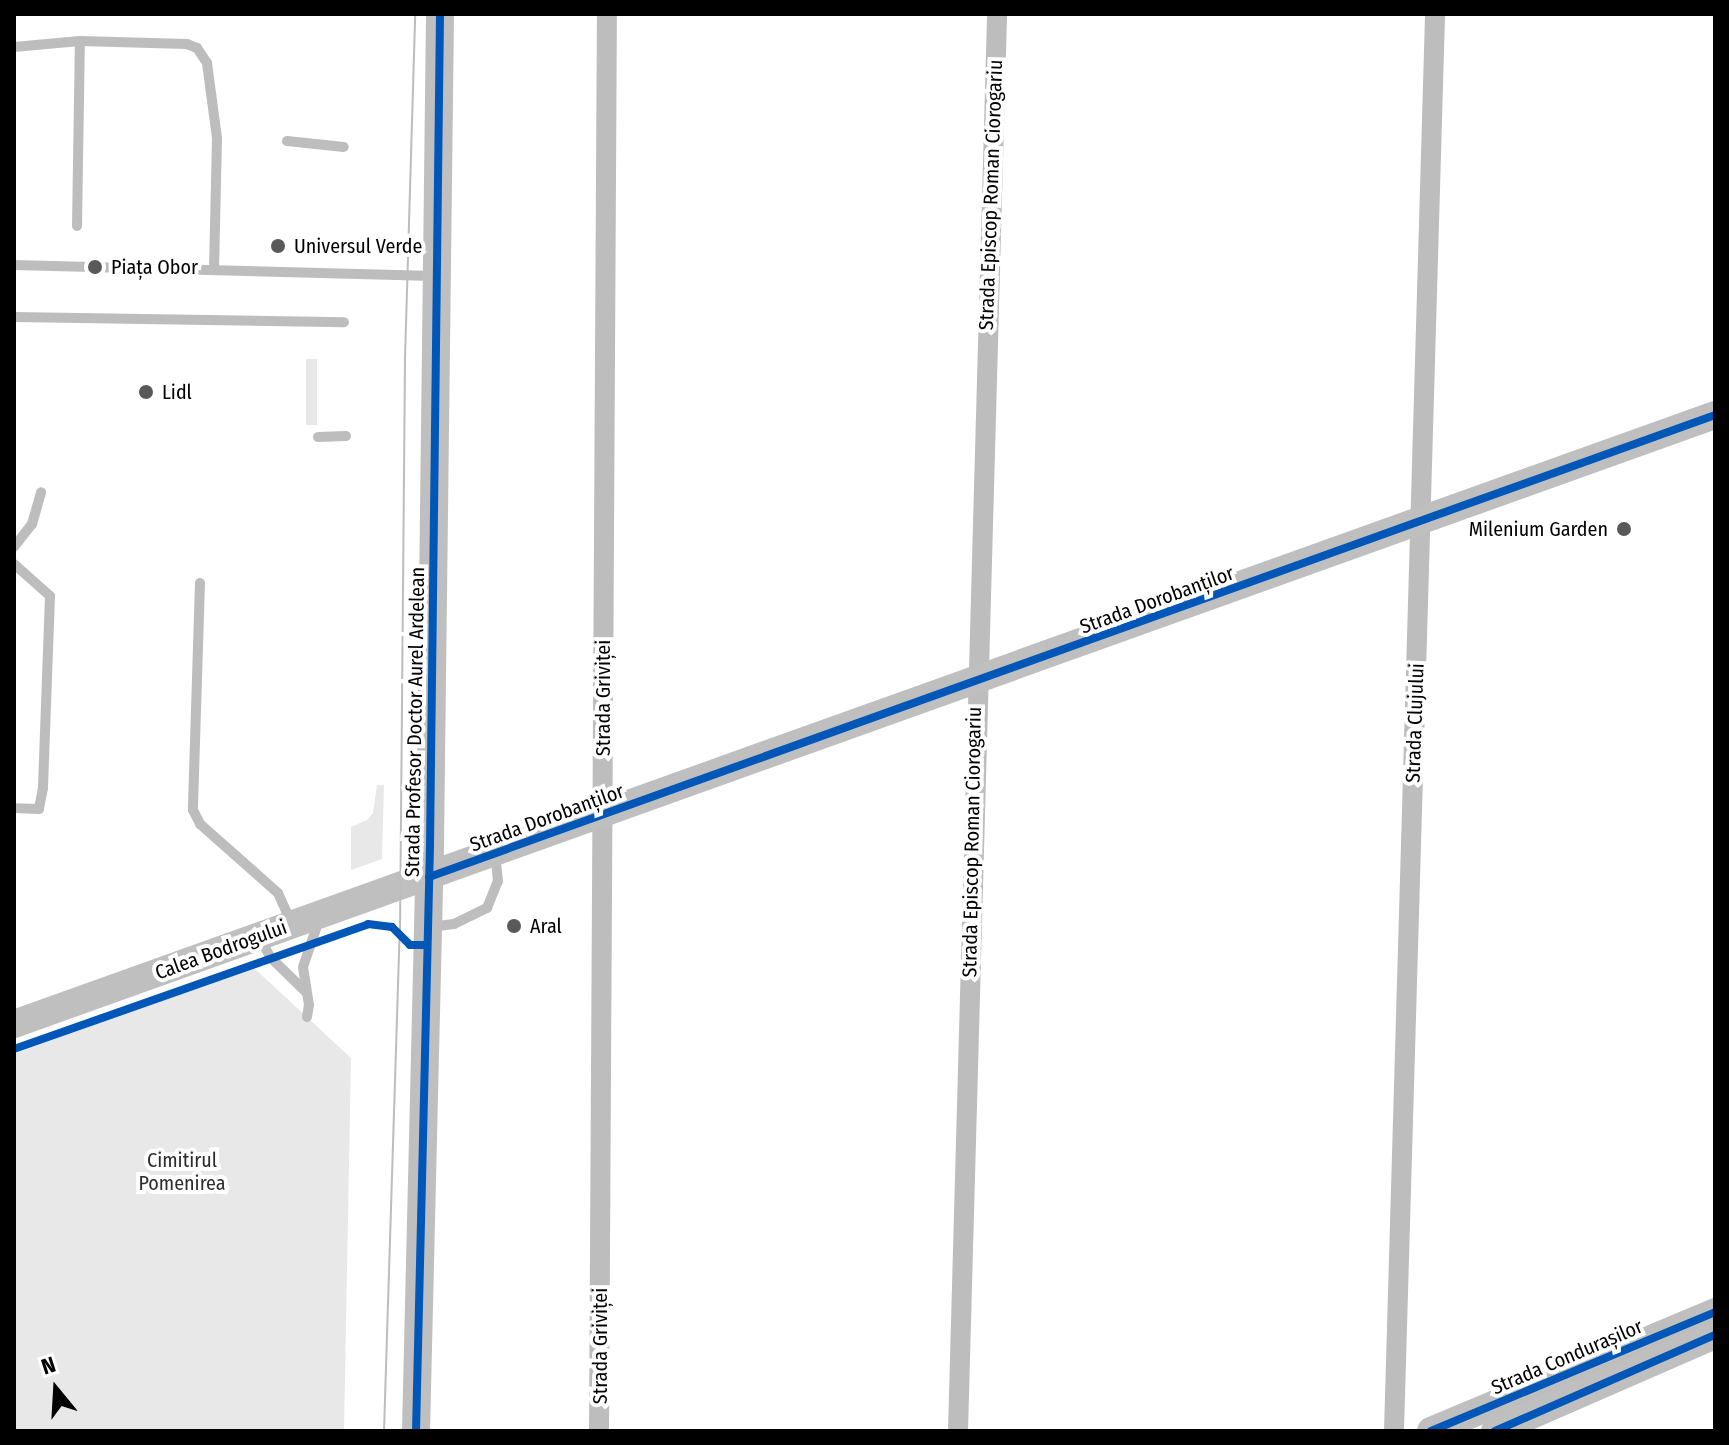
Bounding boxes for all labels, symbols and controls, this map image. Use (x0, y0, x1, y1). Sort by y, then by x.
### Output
street label: Strada Episcop Roman Ciorogariu (974, 59, 1008, 331)
place label: Universul Verde (294, 234, 422, 258)
marker: Universul Verde (269, 237, 287, 255)
place label: Piața Obor (111, 255, 198, 279)
marker: Piața Obor (86, 258, 104, 276)
place label: Lidl (162, 380, 192, 404)
marker: Lidl (137, 383, 155, 401)
place label: Milenium Garden (1469, 517, 1608, 541)
marker: Milenium Garden (1615, 520, 1633, 538)
street label: Strada Dorobanților (1077, 561, 1237, 639)
street label: Strada Profesor Doctor Aurel Ardelean (400, 567, 430, 877)
street label: Strada Griviței (591, 640, 615, 756)
street label: Strada Clujului (1401, 663, 1429, 783)
street label: Strada Episcop Roman Ciorogariu (958, 706, 986, 978)
street label: Strada Dorobanților (467, 779, 627, 857)
place label: Aral (530, 914, 562, 938)
street label: Calea Bodrogului (152, 915, 290, 985)
marker: Aral (505, 917, 523, 935)
park label: Cimitirul Pomenirea (138, 1149, 226, 1196)
street label: Strada Griviței (588, 1288, 612, 1404)
street label: Strada Condurașilor (1488, 1314, 1646, 1400)
north arrow (16, 1349, 96, 1429)
text: N (38, 1351, 59, 1381)

